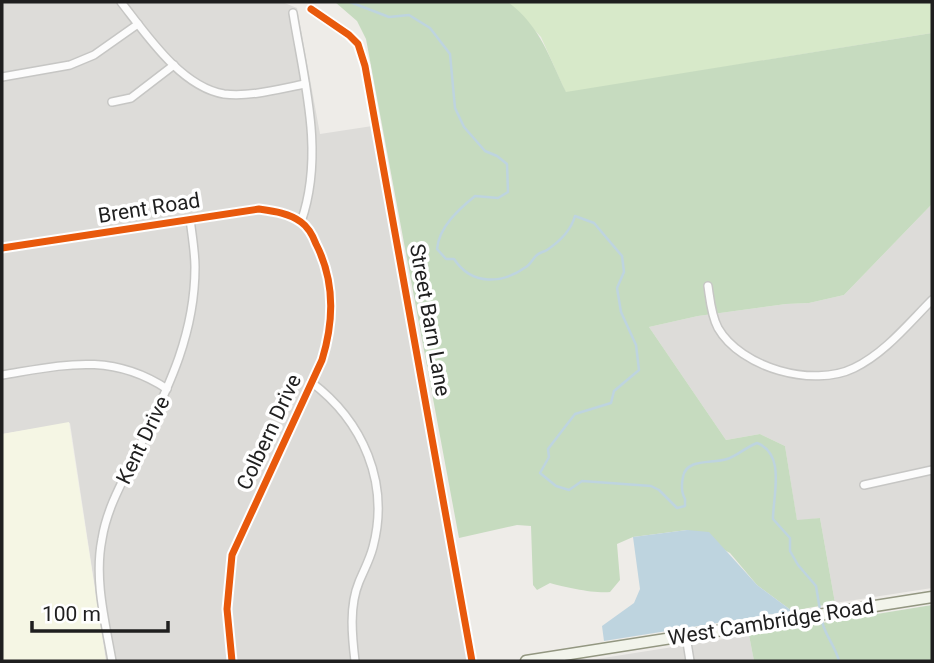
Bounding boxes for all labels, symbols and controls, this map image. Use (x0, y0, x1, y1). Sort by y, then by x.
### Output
street label: Brent Road (96, 188, 202, 228)
street label: Street Barn Lane (405, 242, 455, 398)
street label: Colbern Drive (232, 370, 306, 494)
street label: Kent Drive (111, 392, 175, 488)
scale bar (32, 590, 168, 634)
street label: West Cambridge Road (666, 594, 876, 650)
text: 100 m (42, 602, 101, 626)

